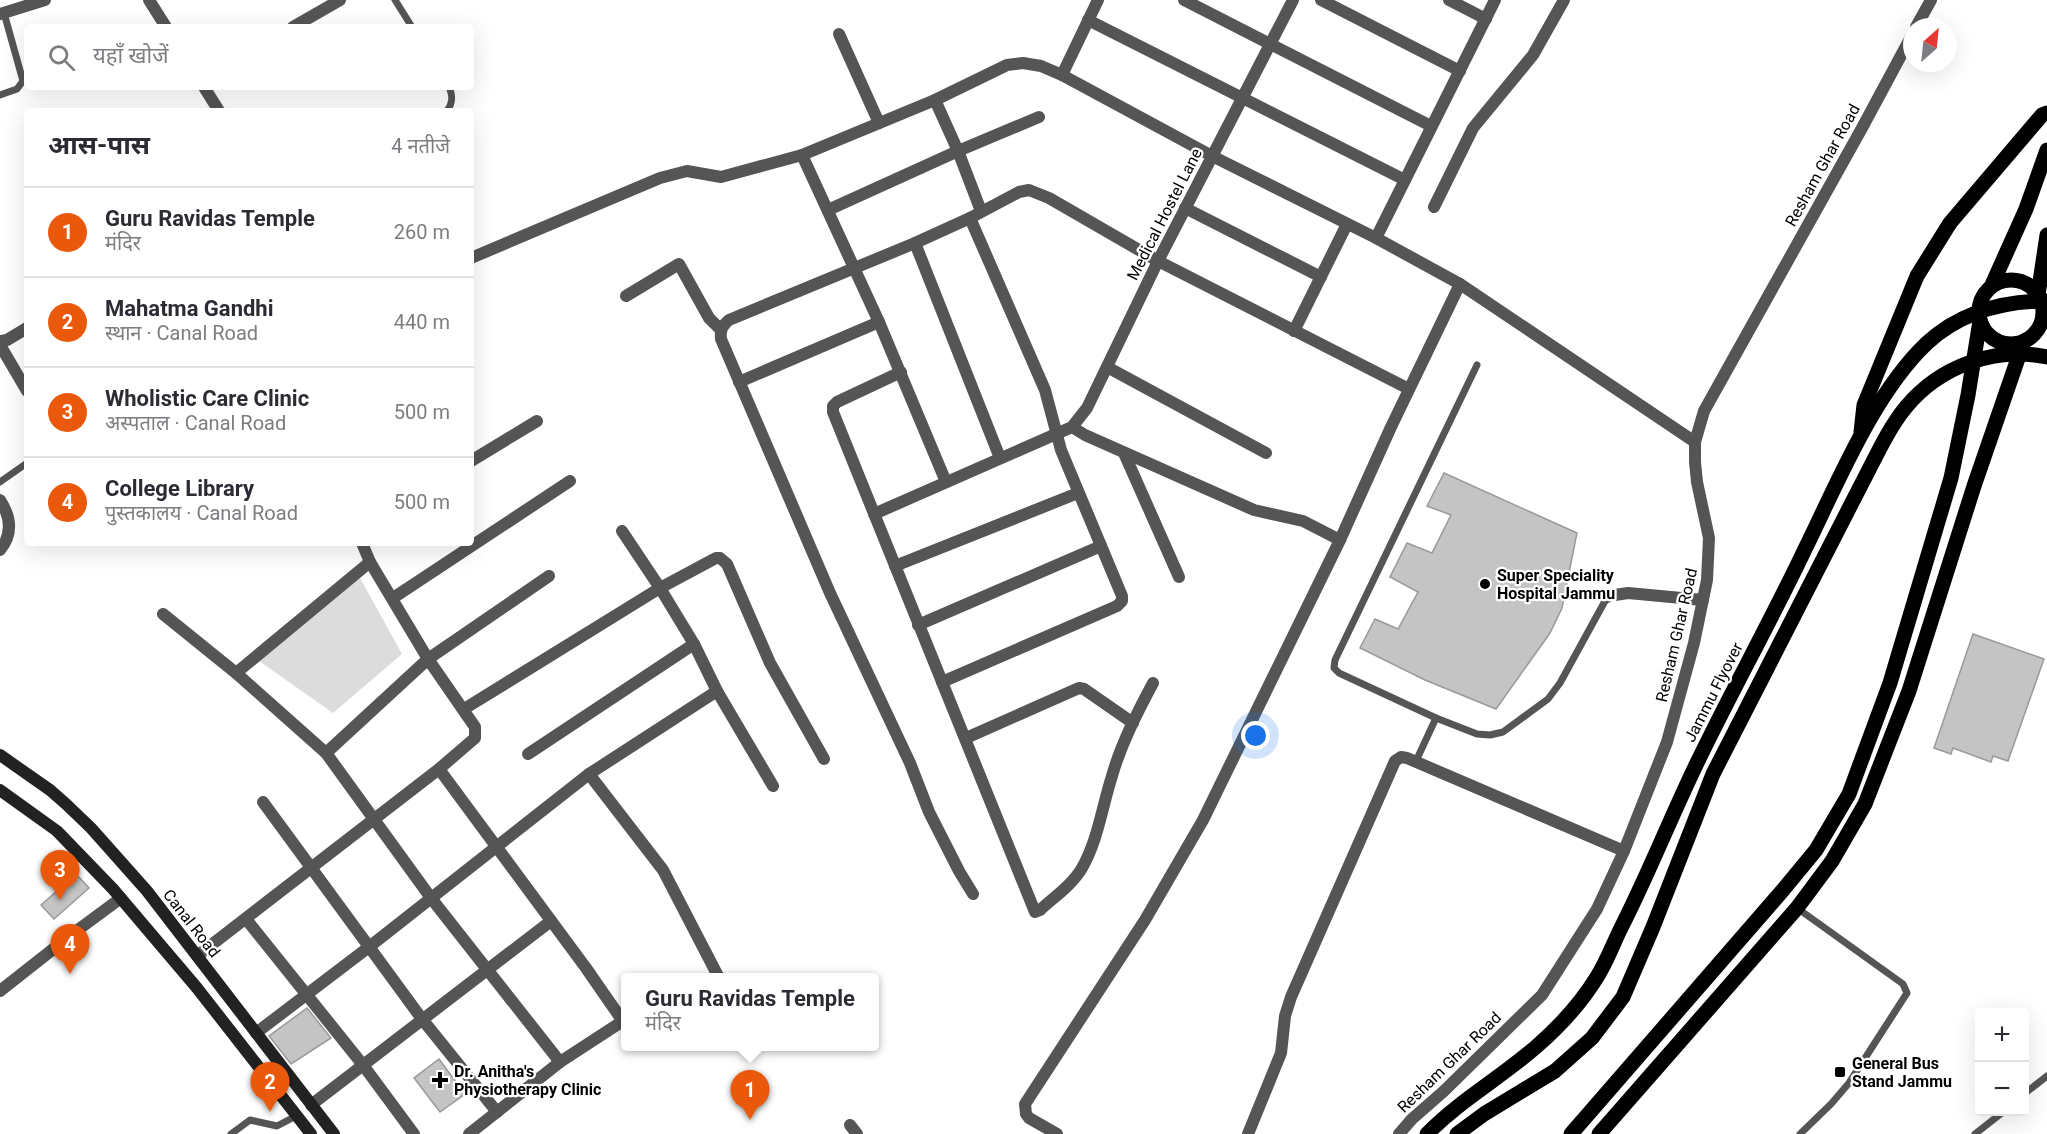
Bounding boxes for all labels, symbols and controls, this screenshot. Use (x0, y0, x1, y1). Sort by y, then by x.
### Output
north arrow (1903, 18, 1957, 72)
search box (24, 24, 474, 90)
icon: search (45, 41, 78, 74)
text: यहाँ खोजें (93, 43, 169, 68)
street label: Resham Ghar Road (1781, 101, 1864, 230)
text: आस-पास (48, 130, 150, 160)
text: 4 नतीजे (391, 134, 450, 158)
street label: Medical Hostel Lane (1123, 145, 1206, 283)
text: Guru Ravidas Temple (105, 206, 315, 231)
text: 1 (62, 220, 73, 244)
text: 260 m (394, 220, 450, 244)
text: मंदिर (105, 231, 141, 255)
text: Mahatma Gandhi (105, 296, 274, 321)
text: 2 (62, 310, 73, 334)
text: 440 m (394, 310, 450, 334)
text: स्थान · Canal Road (105, 321, 258, 345)
text: Wholistic Care Clinic (105, 386, 309, 411)
text: 3 (62, 400, 73, 424)
text: 500 m (394, 400, 450, 424)
text: अस्पताल · Canal Road (105, 411, 286, 435)
text: College Library (105, 476, 254, 501)
text: 4 (62, 490, 73, 514)
text: 500 m (394, 490, 450, 514)
text: पुस्तकालय · Canal Road (105, 501, 298, 525)
place label: Super Speciality Hospital Jammu (1497, 566, 1615, 603)
street label: Resham Ghar Road (1652, 566, 1701, 704)
marker: Super Speciality Hospital Jammu (1478, 577, 1492, 591)
street label: Jammu Flyover (1680, 639, 1747, 745)
your location (1241, 721, 1270, 750)
pin: 3 (40, 850, 80, 900)
street label: Canal Road (159, 885, 224, 961)
pin: 4 (50, 924, 90, 974)
popup (621, 973, 879, 1051)
text: Guru Ravidas Temple (645, 986, 855, 1011)
street label: Resham Ghar Road (1394, 1008, 1505, 1117)
map controls (1975, 1008, 2029, 1116)
button: + (1975, 1008, 2029, 1062)
text: मंदिर (645, 1011, 681, 1035)
place label: General Bus Stand Jammu (1852, 1054, 1952, 1091)
pin: 2 (250, 1062, 290, 1112)
place label: Dr. Anitha's Physiotherapy Clinic (454, 1062, 601, 1099)
button: − (1975, 1062, 2029, 1116)
marker: General Bus Stand Jammu (1833, 1065, 1847, 1079)
pin: 1 (730, 1070, 770, 1120)
marker: Dr. Anitha's Physiotherapy Clinic (431, 1071, 449, 1089)

